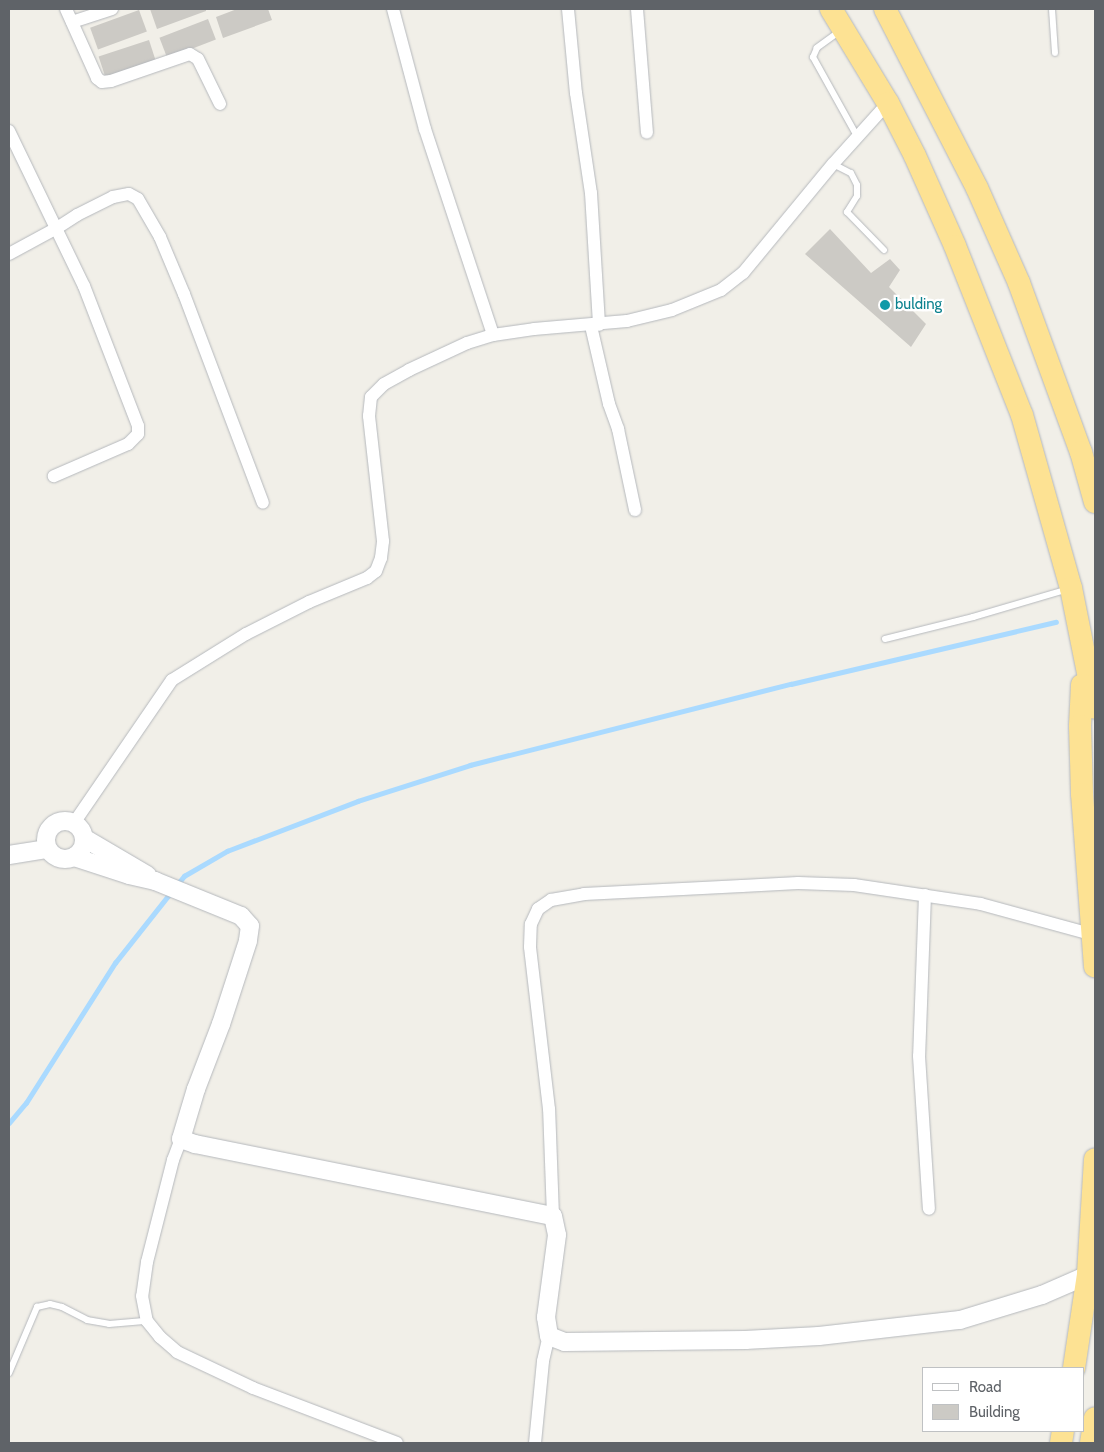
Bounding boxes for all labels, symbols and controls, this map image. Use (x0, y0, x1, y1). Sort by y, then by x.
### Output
place label: bulding (895, 296, 942, 314)
marker: bulding (879, 299, 891, 311)
legend (922, 1367, 1084, 1432)
text: Road (969, 1378, 1002, 1396)
text: Building (969, 1403, 1020, 1421)

